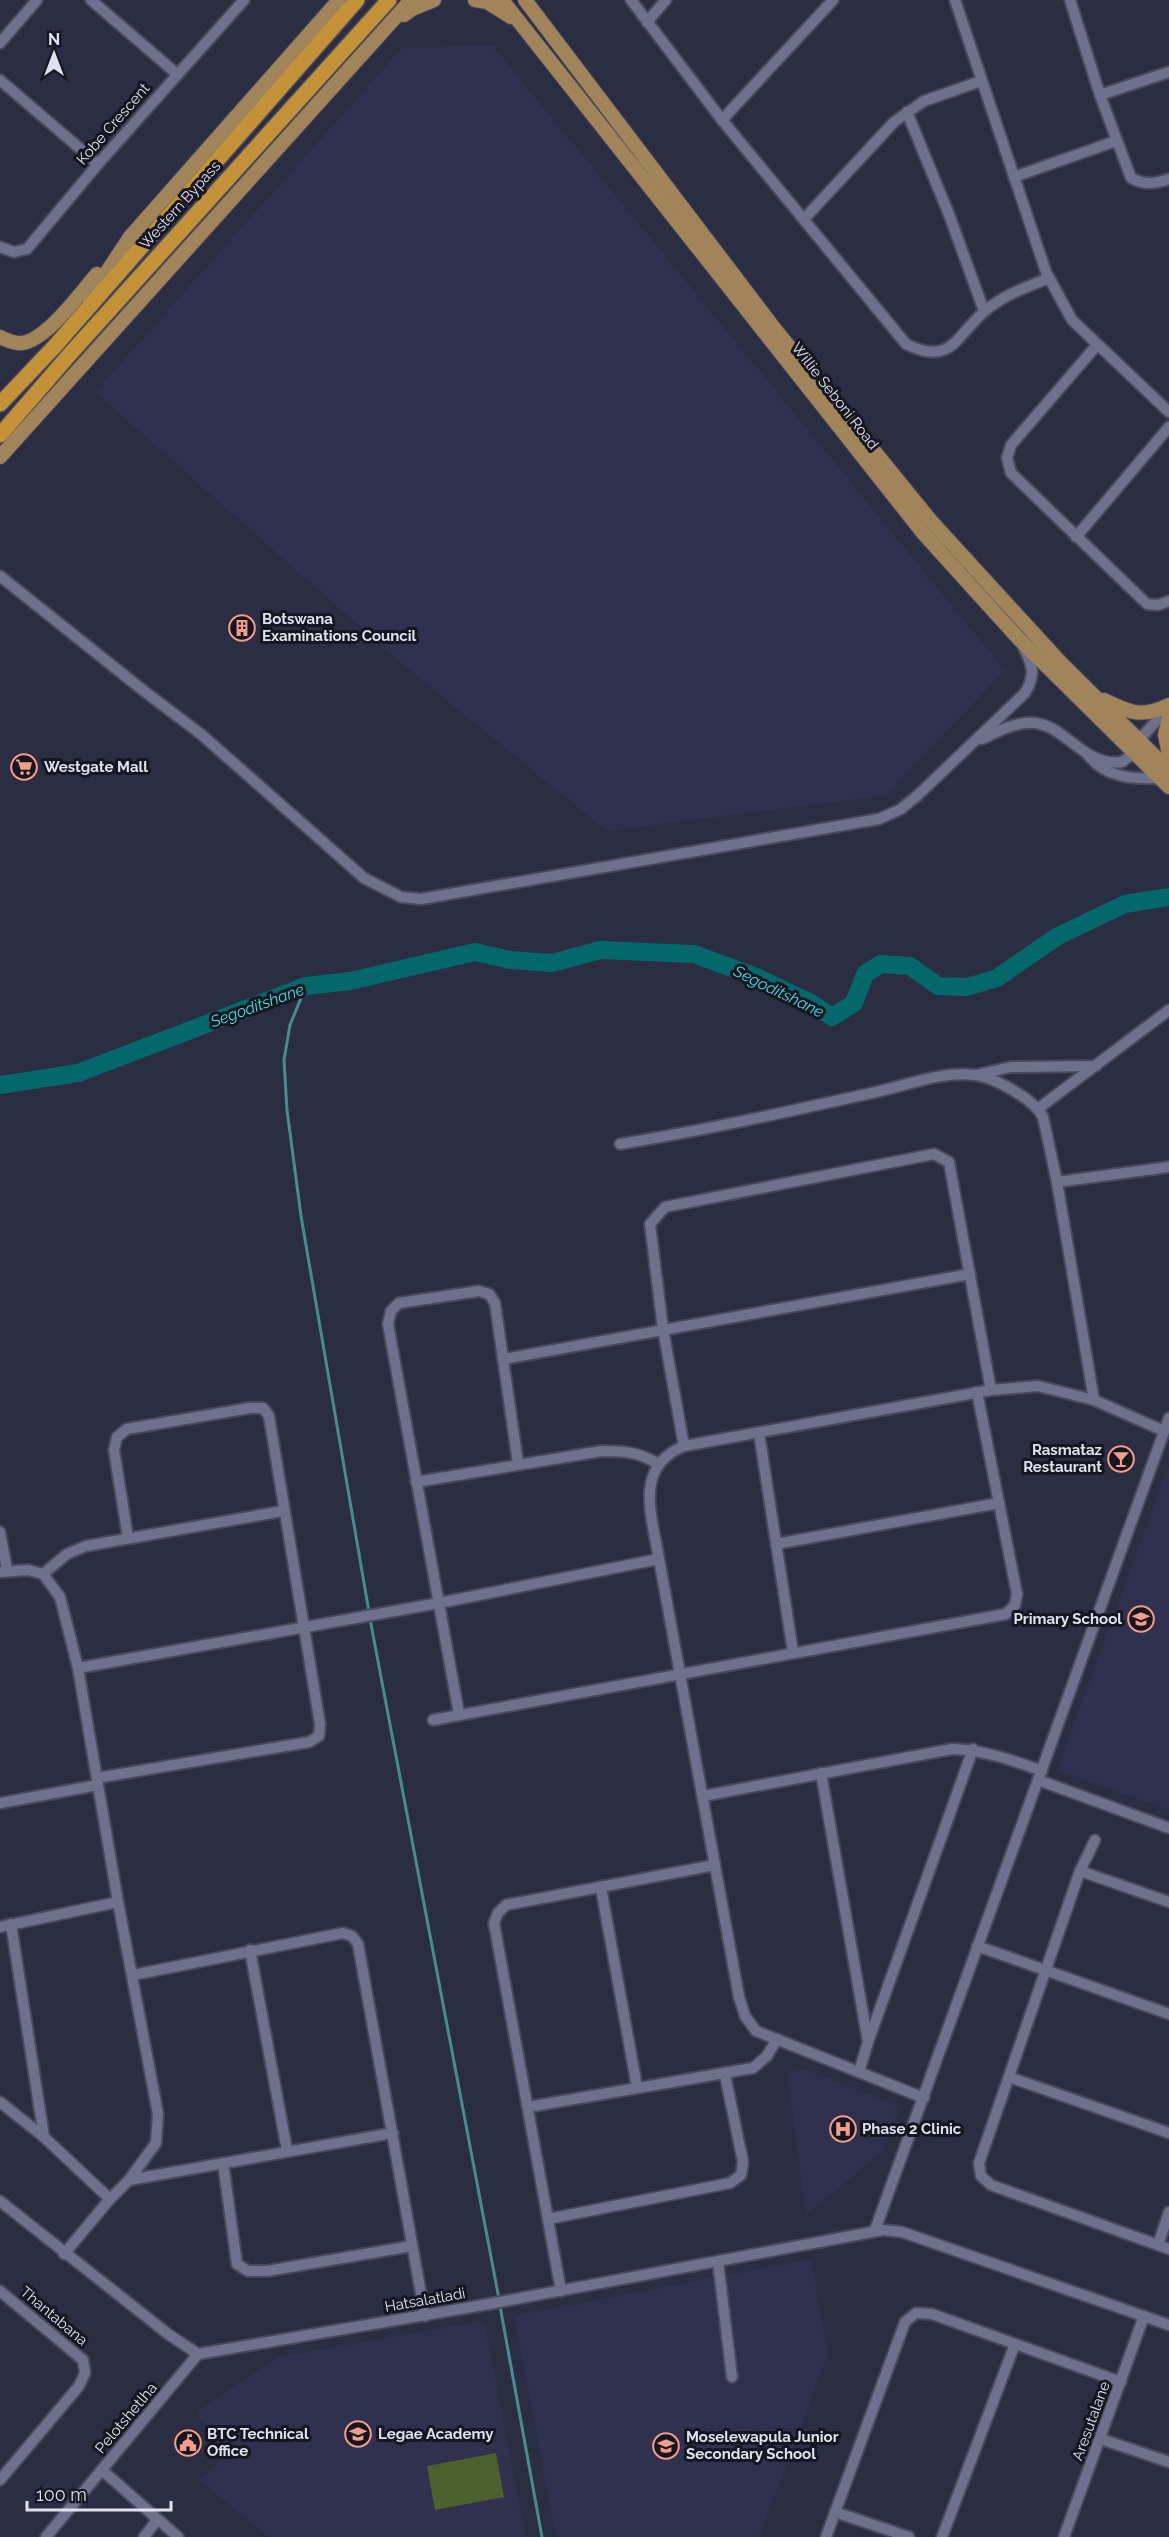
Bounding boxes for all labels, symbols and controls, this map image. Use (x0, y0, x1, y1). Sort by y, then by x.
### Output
north arrow (24, 24, 84, 84)
text: N (48, 30, 60, 49)
street label: Kobe Crescent (73, 80, 153, 168)
street label: Western Bypass (136, 157, 224, 253)
street label: Willie Seboni Road (788, 339, 882, 453)
place label: Botswana Examinations Council (262, 610, 417, 645)
building icon: Botswana Examinations Council (227, 613, 257, 643)
supermarket icon: Westgate Mall (9, 752, 39, 782)
place label: Westgate Mall (44, 758, 148, 776)
water label: Segoditshane (730, 961, 827, 1022)
water label: Segoditshane (207, 980, 307, 1032)
place label: Rasmataz Restaurant (1023, 1441, 1102, 1476)
bar icon: Rasmataz Restaurant (1106, 1444, 1136, 1474)
school or university icon: Primary School (1126, 1604, 1156, 1634)
place label: Primary School (1014, 1610, 1122, 1628)
hospital icon: Phase 2 Clinic (828, 2114, 858, 2144)
place label: Phase 2 Clinic (862, 2120, 962, 2138)
street label: Thantabana (17, 2283, 91, 2349)
street label: Hatsalatladi (383, 2284, 467, 2316)
street label: Pelotshetlha (91, 2379, 161, 2457)
street label: Aresutalane (1068, 2379, 1114, 2463)
school or university icon: Legae Academy (343, 2419, 373, 2449)
place label: BTC Technical Office (207, 2425, 309, 2460)
place label: Legae Academy (378, 2425, 494, 2443)
public building icon: BTC Technical Office (173, 2428, 203, 2458)
place label: Moselewapula Junior Secondary School (686, 2428, 839, 2463)
school or university icon: Moselewapula Junior Secondary School (651, 2431, 681, 2461)
scale bar (27, 2474, 171, 2512)
text: 100 m (36, 2484, 87, 2505)

